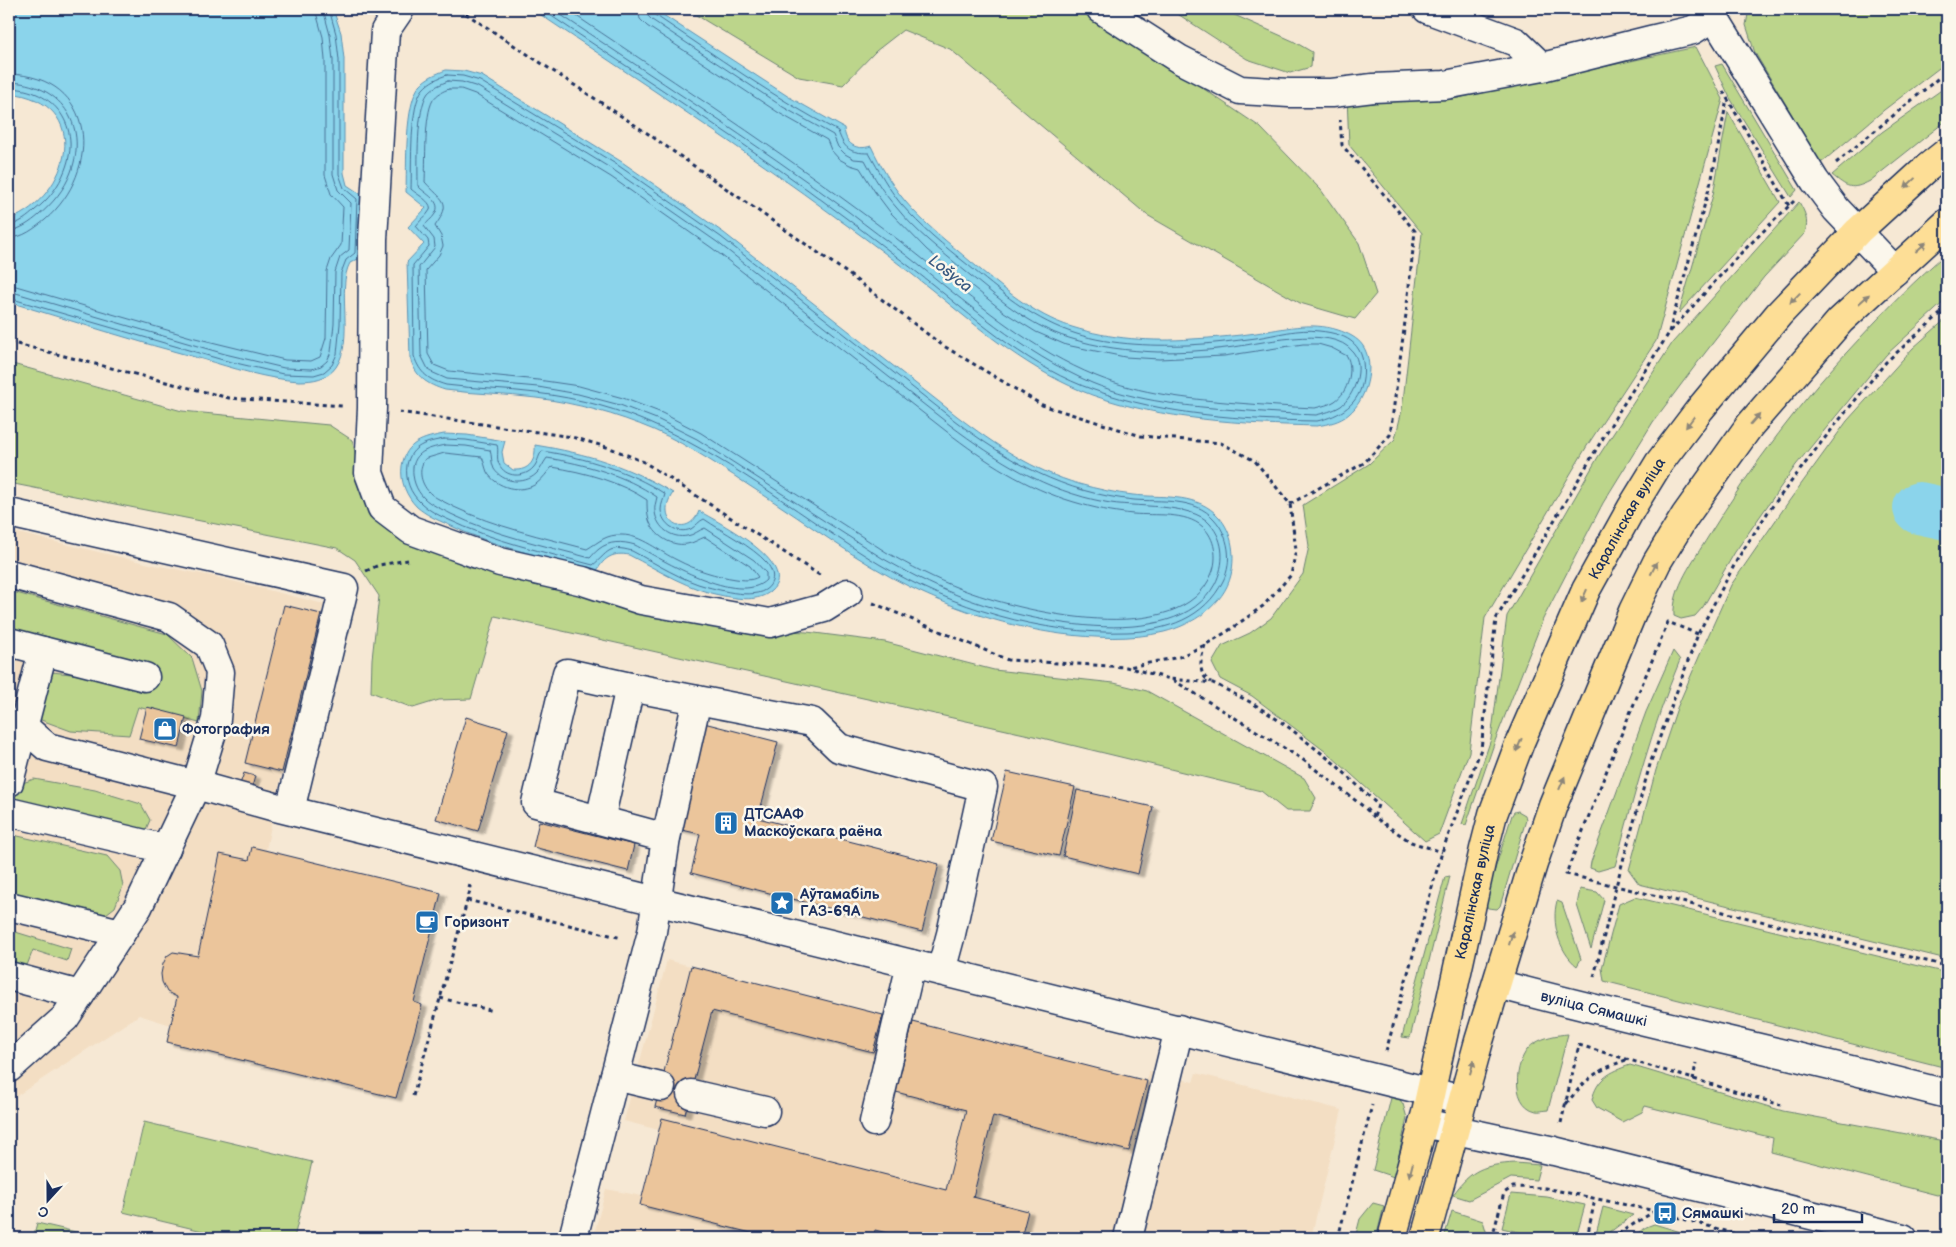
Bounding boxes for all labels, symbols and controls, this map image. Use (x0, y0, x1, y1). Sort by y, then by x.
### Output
one-way arrow (1904, 177, 1916, 189)
one-way arrow (1914, 241, 1926, 253)
water label: Lošyca (924, 251, 976, 297)
one-way arrow (1789, 291, 1801, 303)
one-way arrow (1858, 293, 1870, 305)
one-way arrow (1749, 413, 1761, 425)
one-way arrow (1685, 415, 1696, 428)
street label: Каралінская вуліца (1584, 453, 1670, 583)
one-way arrow (1650, 560, 1658, 575)
one-way arrow (1579, 589, 1587, 603)
shop icon: Фотография (152, 716, 178, 742)
place label: Фотография (182, 720, 270, 739)
one-way arrow (1515, 738, 1523, 753)
one-way arrow (1559, 776, 1567, 790)
place label: ДТСААФ Маскоўскага раёна (744, 805, 882, 841)
building icon: ДТСААФ Маскоўскага раёна (713, 810, 739, 836)
street label: Каралінская вуліца (1451, 822, 1499, 961)
place label: Аўтамабіль ГАЗ-69А (799, 885, 880, 921)
place icon: Аўтамабіль ГАЗ-69А (769, 890, 795, 916)
cafe icon: Горизонт (414, 909, 440, 935)
place label: Горизонт (444, 913, 510, 932)
one-way arrow (1508, 930, 1516, 945)
street label: вуліца Сямашкі (1539, 986, 1649, 1031)
one-way arrow (1469, 1059, 1477, 1074)
one-way arrow (1406, 1163, 1414, 1178)
north arrow (22, 1174, 72, 1224)
scale bar (1774, 1192, 1861, 1224)
bus stop icon: Сямашкі (1652, 1200, 1678, 1226)
text: 20 m (1781, 1200, 1815, 1219)
text: С (36, 1202, 51, 1221)
place label: Сямашкі (1682, 1204, 1744, 1223)

